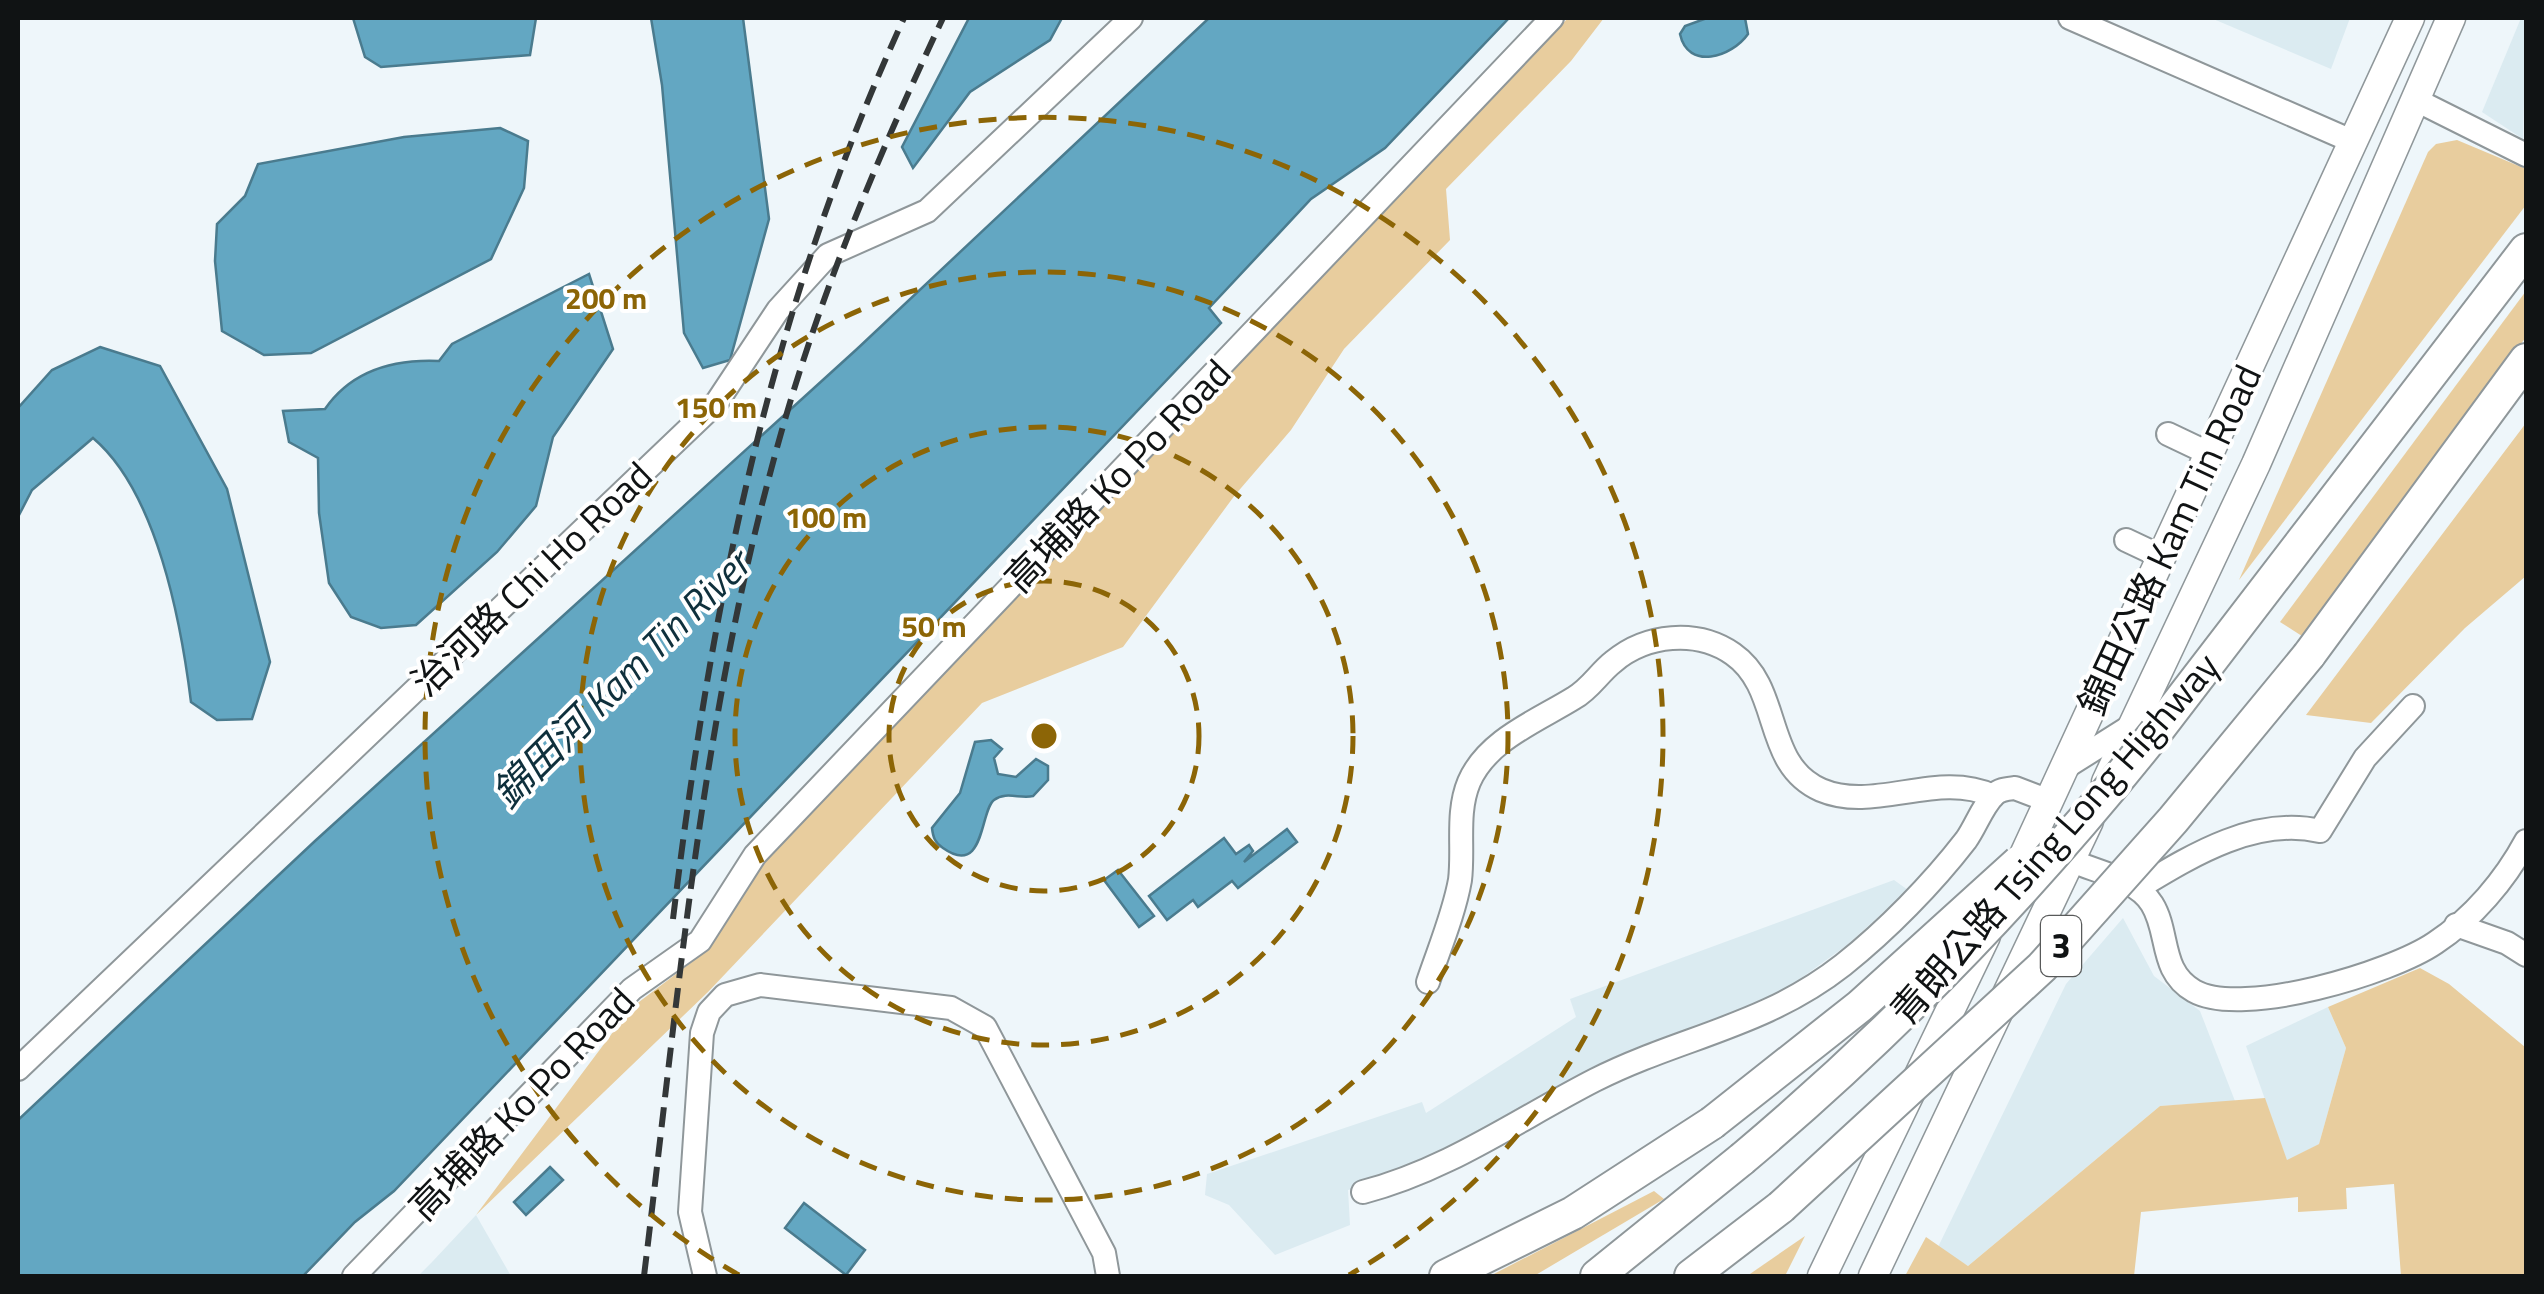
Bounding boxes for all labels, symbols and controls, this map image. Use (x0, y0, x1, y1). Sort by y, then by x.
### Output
text: 200 m (565, 275, 647, 321)
street label: 高埔路 Ko Po Road (991, 345, 1244, 605)
street label: 錦田公路 Kam Tin Road (2062, 355, 2276, 724)
text: 150 m (675, 384, 757, 430)
street label: 治河路 Chi Ho Road (397, 448, 665, 709)
text: 100 m (785, 494, 867, 540)
water label: 錦田河 Kam Tin River (477, 532, 767, 822)
text: 50 m (901, 603, 967, 649)
street label: 青朗公路 Tsing Long Highway (1876, 639, 2233, 1038)
centre of rings (1026, 718, 1062, 754)
road number: 3 (2041, 916, 2081, 976)
street label: 高埔路 Ko Po Road (395, 973, 648, 1233)

